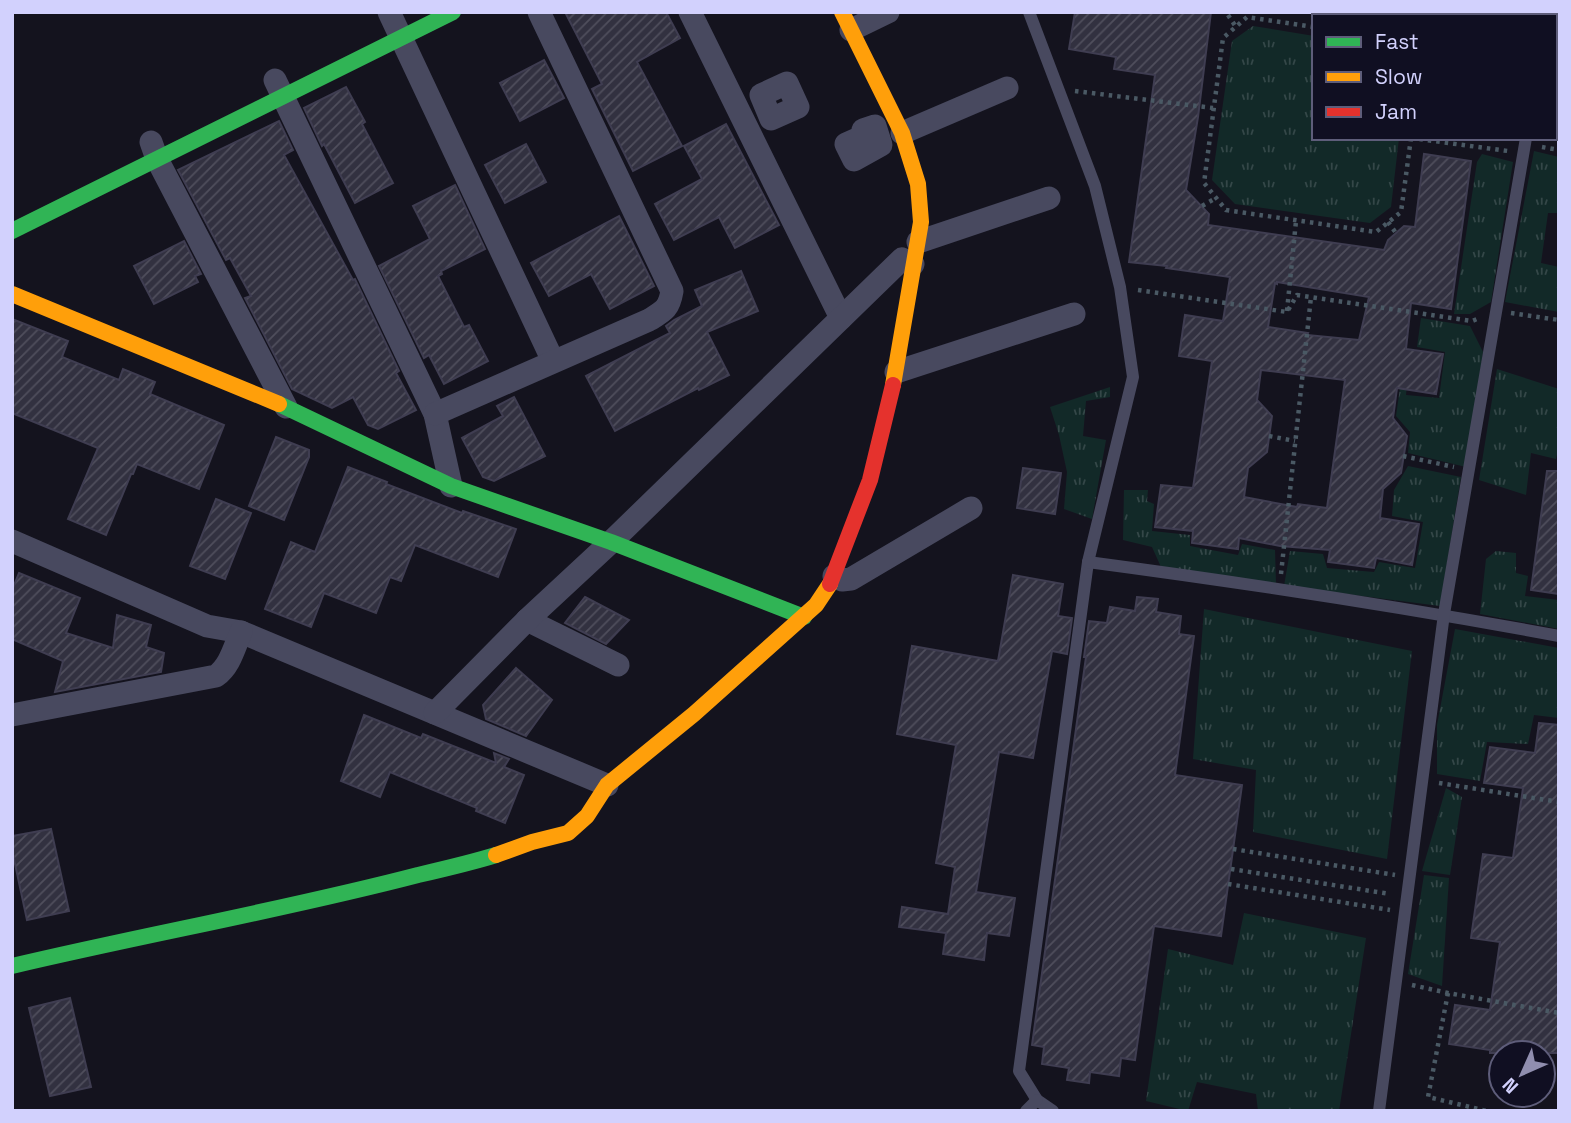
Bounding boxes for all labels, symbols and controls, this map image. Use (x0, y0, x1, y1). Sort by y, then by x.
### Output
legend (1312, 14, 1557, 140)
text: Fast (1375, 28, 1419, 55)
text: Slow (1375, 63, 1423, 90)
text: Jam (1375, 98, 1417, 125)
north arrow (1487, 1039, 1557, 1109)
text: N (1497, 1072, 1524, 1099)

